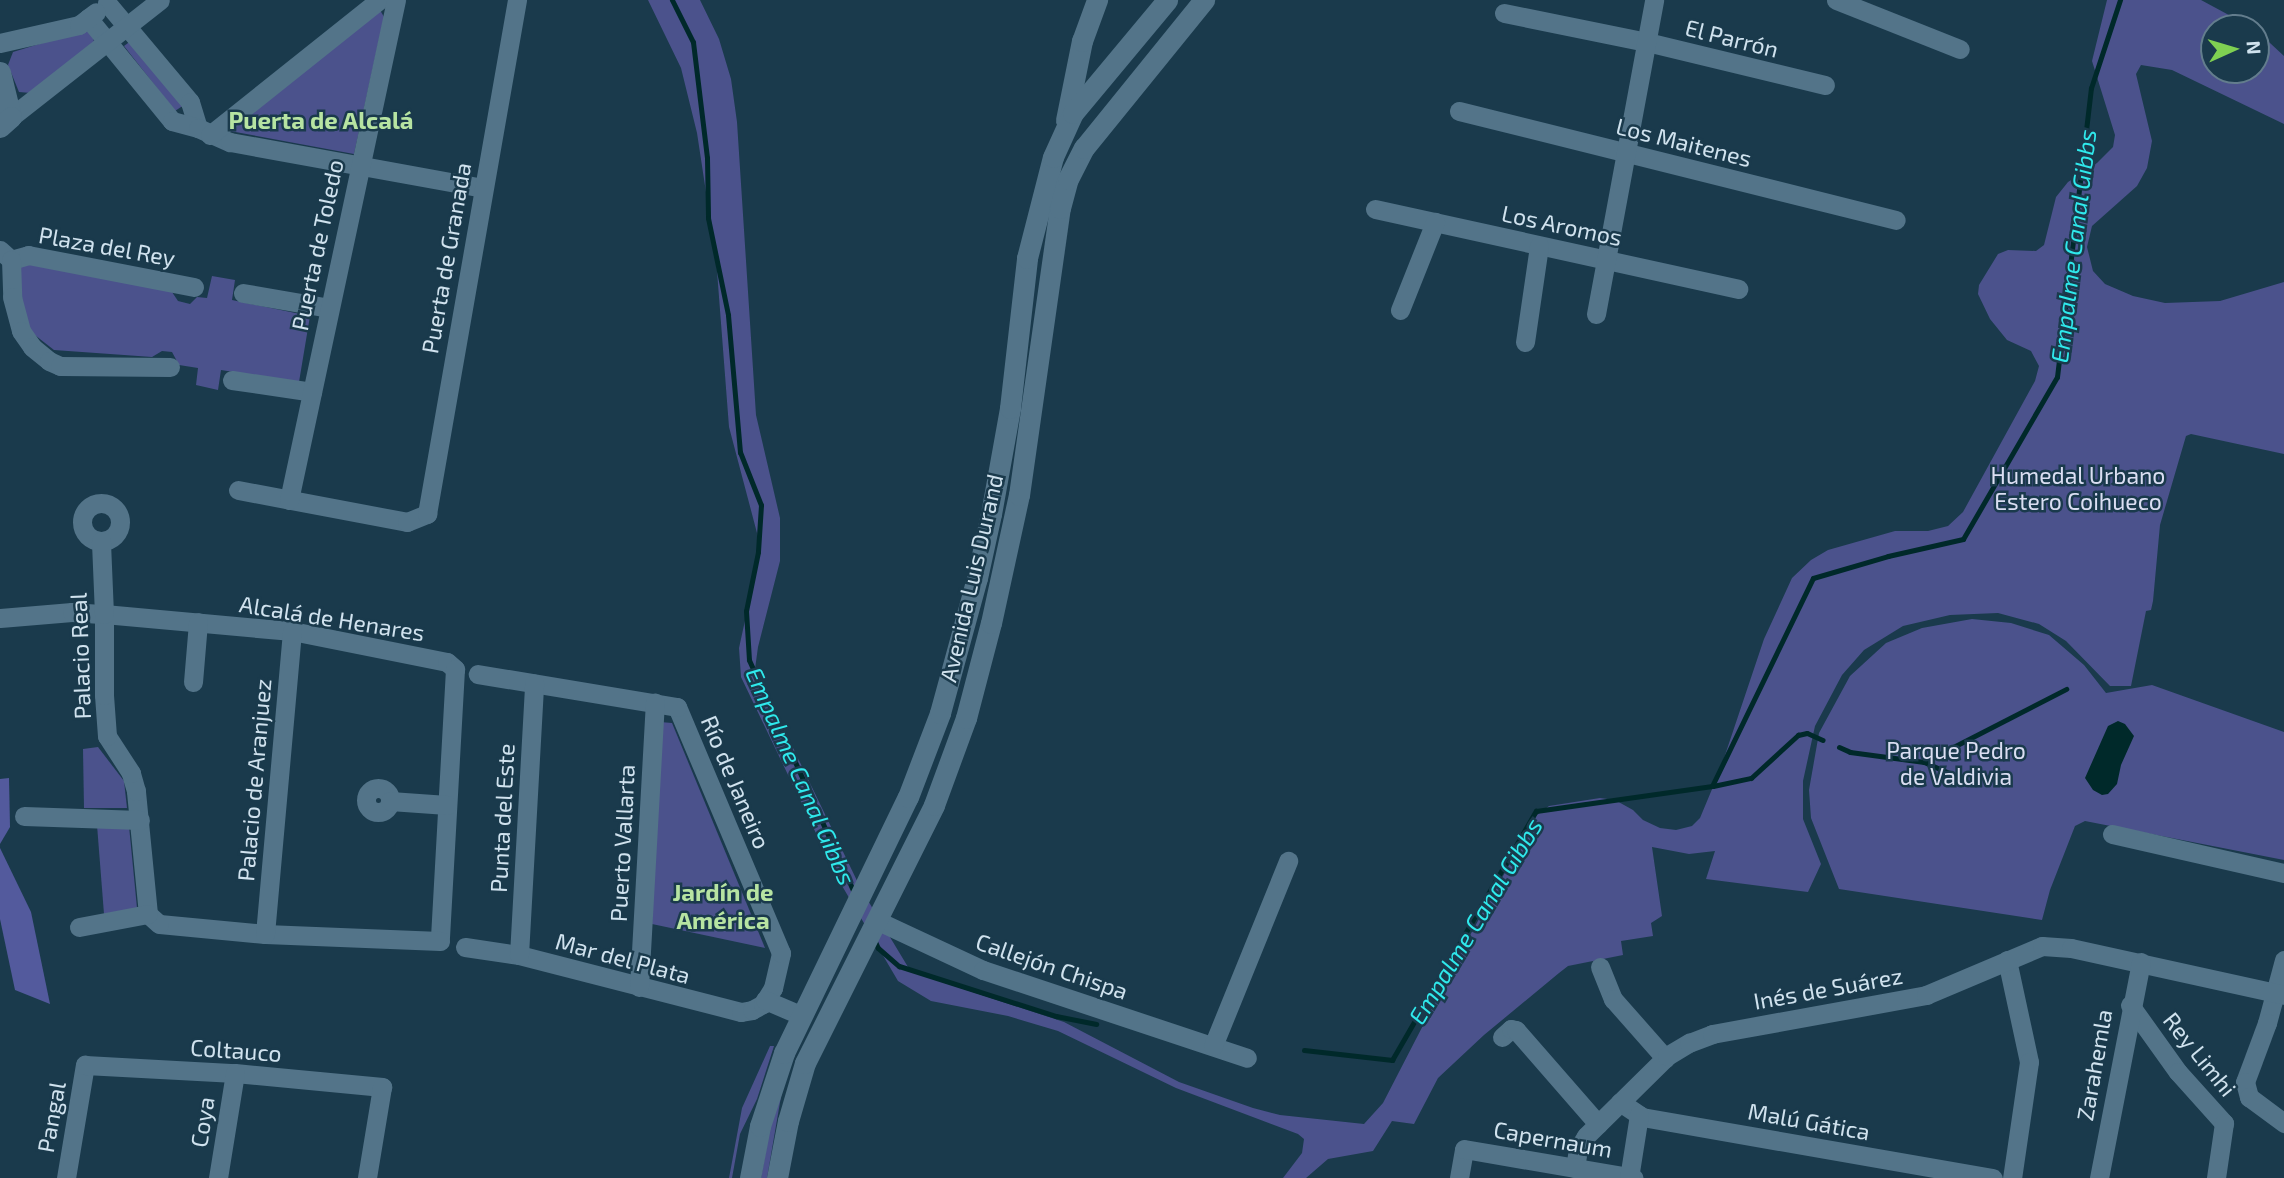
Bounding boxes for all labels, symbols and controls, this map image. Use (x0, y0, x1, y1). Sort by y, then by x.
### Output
street label: El Parrón (1682, 13, 1782, 63)
north arrow (2200, 14, 2270, 84)
text: N (2243, 40, 2266, 55)
district label: Puerta de Alcalá (228, 106, 414, 134)
street label: Los Maitenes (1613, 112, 1755, 172)
water label: Empalme Canal Gibbs (2044, 127, 2102, 365)
street label: Puerta de Toledo (285, 157, 349, 333)
street label: Puerta de Granada (416, 160, 476, 356)
street label: Los Aromos (1499, 199, 1625, 251)
street label: Plaza del Rey (36, 220, 178, 272)
park label: Humedal Urbano Estero Coihueco (1990, 461, 2166, 515)
street label: Avenida Luis Durand (934, 471, 1008, 685)
street label: Alcalá de Henares (238, 590, 426, 646)
street label: Palacio Real (64, 592, 96, 720)
water label: Empalme Canal Gibbs (740, 662, 862, 890)
street label: Palacio de Aranjuez (231, 677, 277, 883)
street label: Río de Janeiro (695, 711, 777, 853)
park label: Parque Pedro de Valdivia (1886, 736, 2026, 790)
street label: Punta del Este (484, 743, 520, 893)
street label: Puerto Vallarta (604, 763, 640, 923)
water label: Empalme Canal Gibbs (1402, 813, 1548, 1029)
district label: Jardín de América (672, 878, 774, 934)
street label: Mar del Plata (552, 927, 694, 989)
street label: Callejón Chispa (972, 927, 1132, 1005)
street label: Inés de Suárez (1751, 961, 1905, 1015)
street label: Rey Limhi (2158, 1006, 2242, 1102)
street label: Zarahemla (2071, 1007, 2117, 1123)
street label: Coltauco (189, 1033, 283, 1067)
street label: Pangal (31, 1079, 71, 1155)
street label: Coya (184, 1095, 220, 1149)
street label: Malú Gática (1746, 1097, 1872, 1145)
street label: Capernaum (1492, 1115, 1614, 1163)

